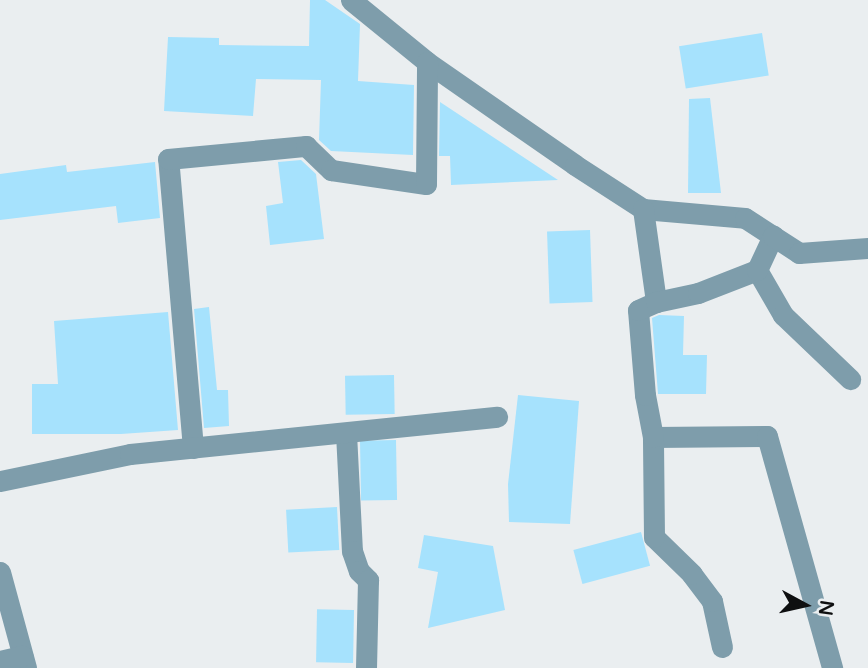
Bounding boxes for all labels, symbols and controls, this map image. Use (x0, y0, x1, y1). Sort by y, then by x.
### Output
north arrow (770, 570, 840, 640)
text: N (814, 599, 838, 617)

